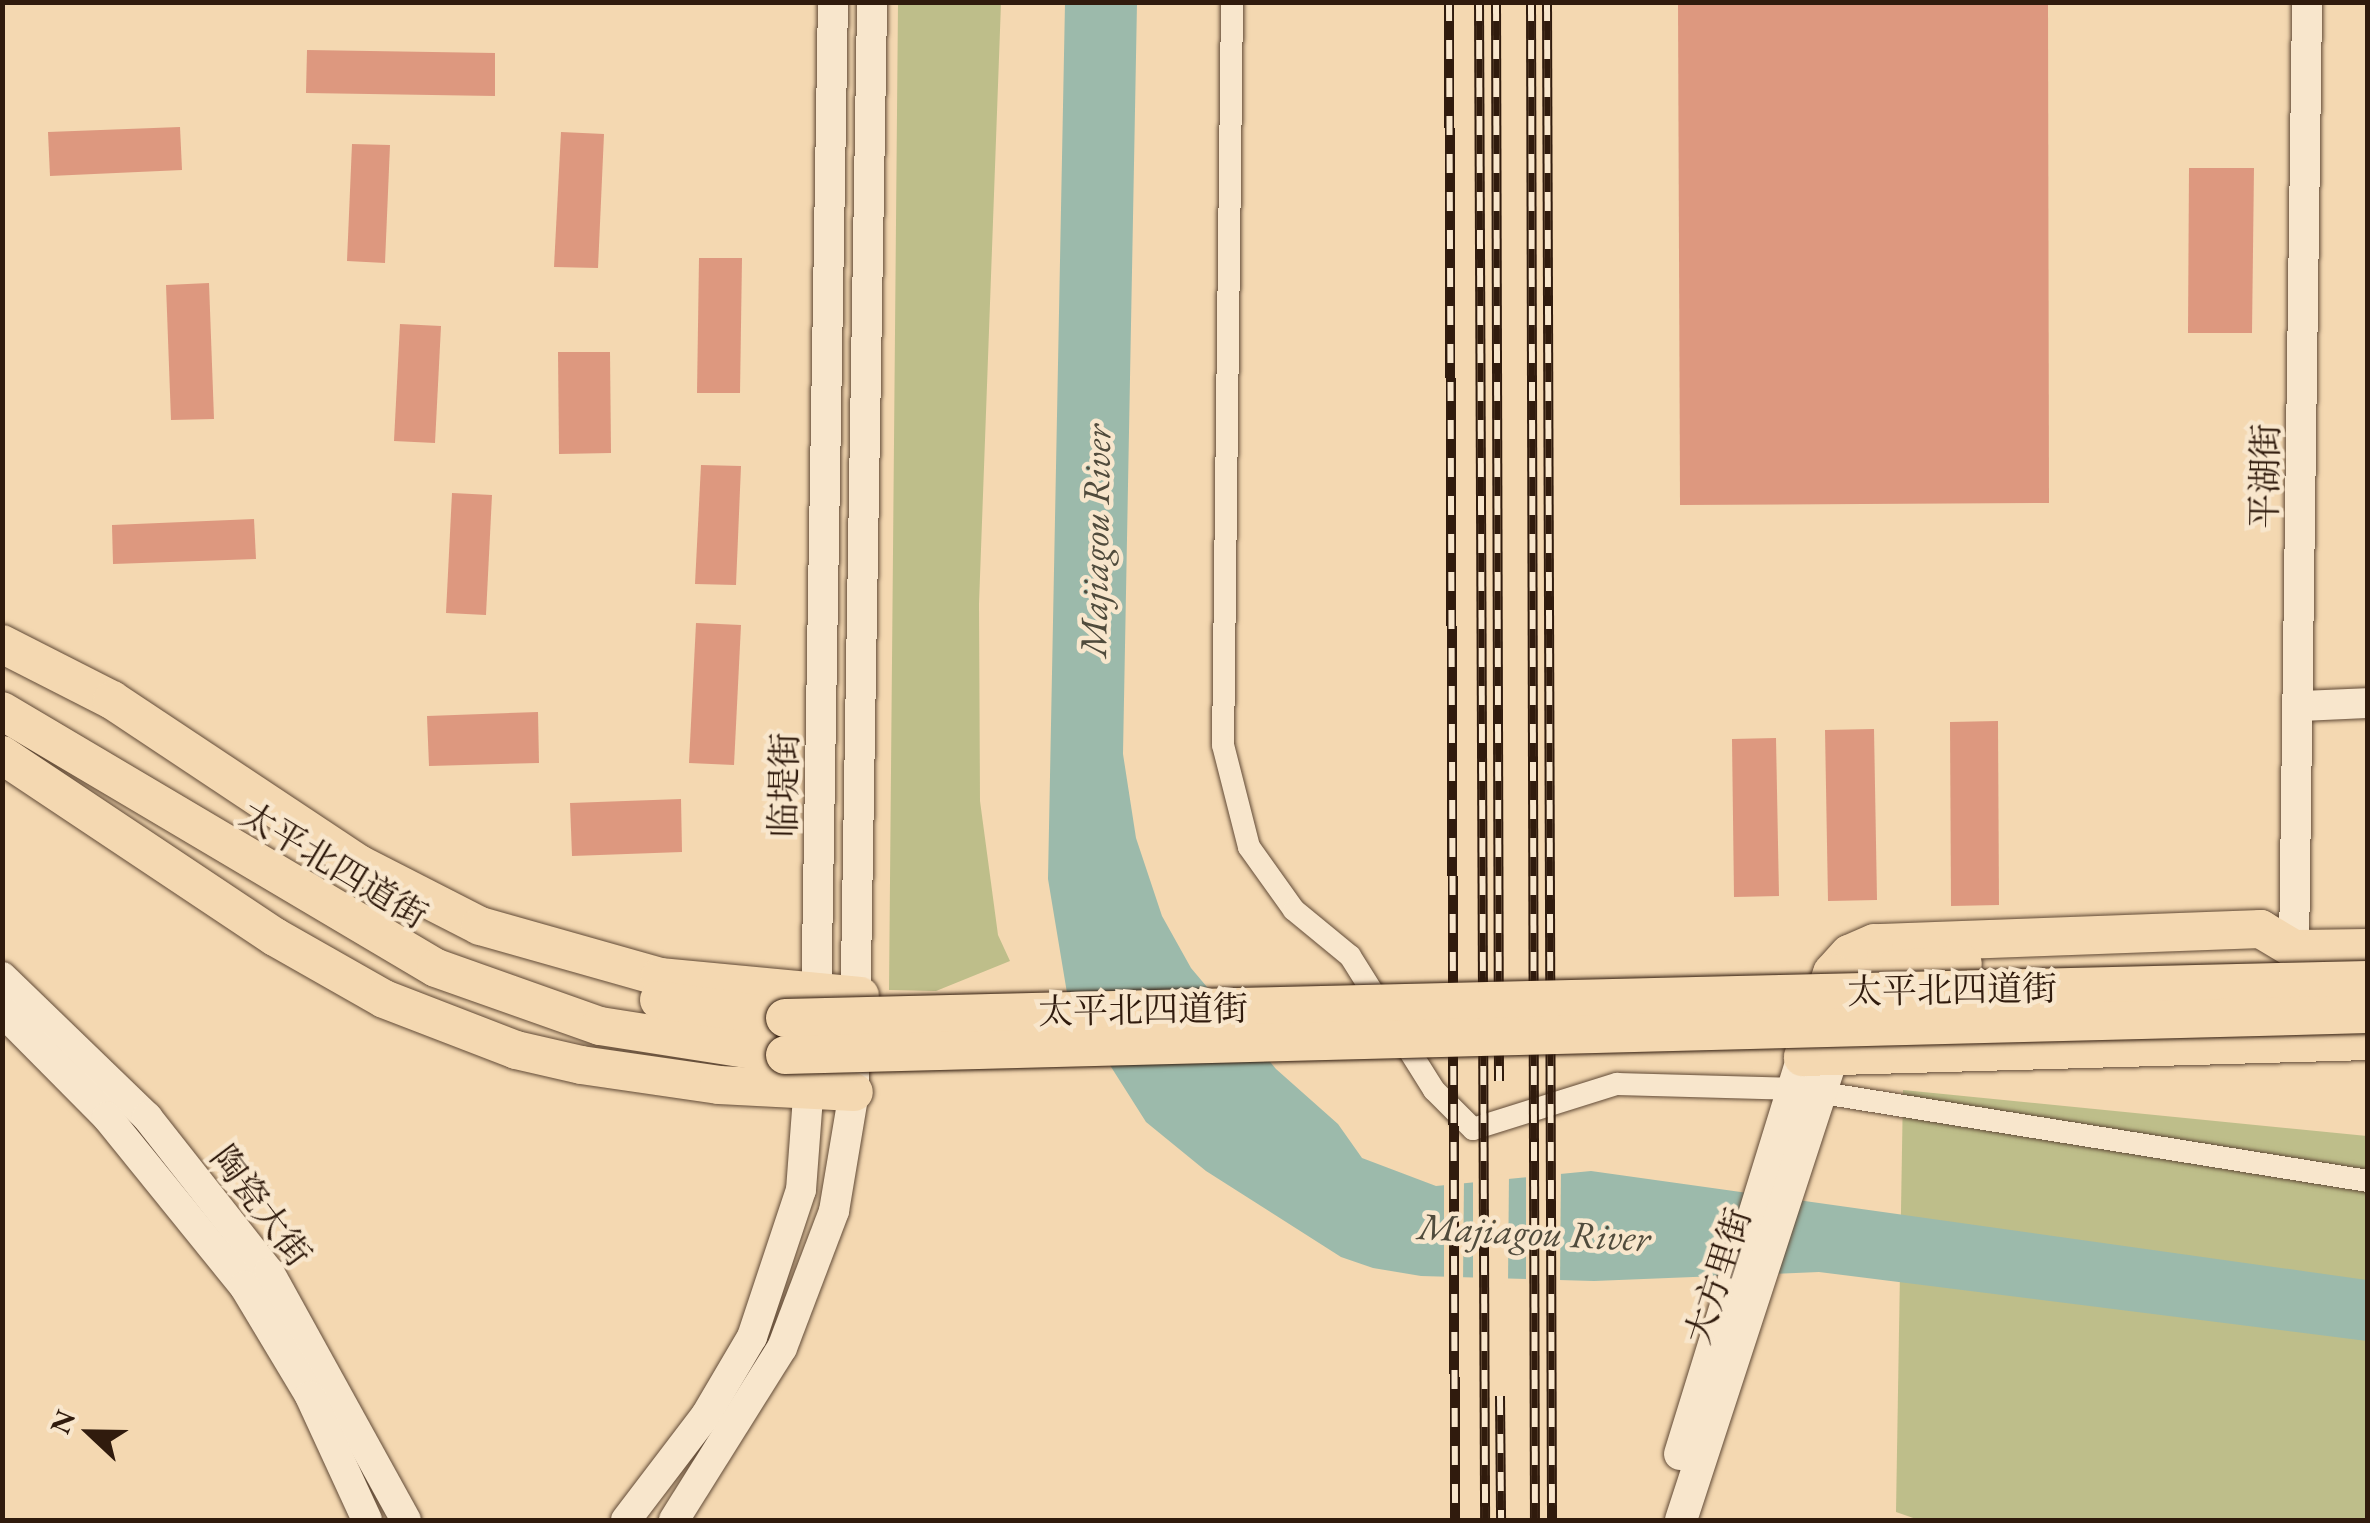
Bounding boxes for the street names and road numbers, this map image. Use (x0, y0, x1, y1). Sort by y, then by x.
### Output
street label: 平湖街 (2243, 423, 2287, 529)
street label: 临堤街 (762, 732, 806, 838)
street label: 太平北四道街 (233, 793, 435, 937)
street label: 太平北四道街 (1847, 967, 2057, 1013)
street label: 太平北四道街 (1038, 987, 1248, 1033)
street label: 陶瓷大街 (202, 1137, 320, 1275)
street label: 大方里街 (1676, 1203, 1760, 1349)

